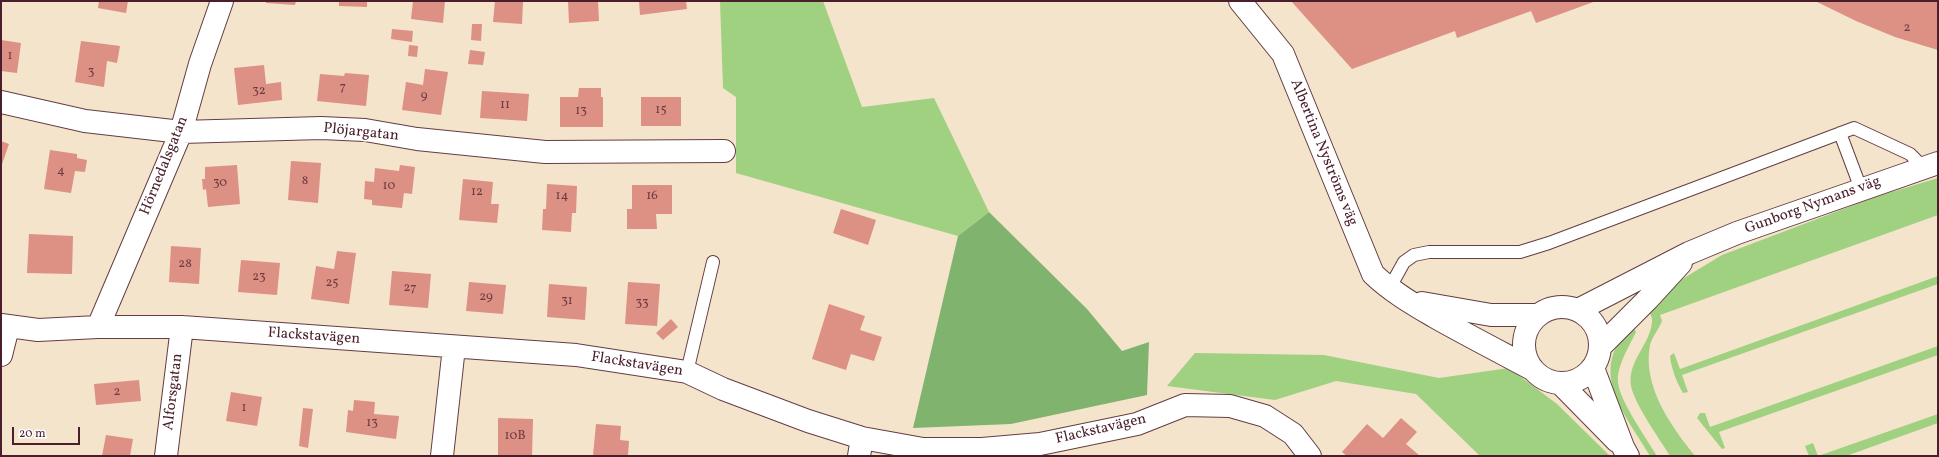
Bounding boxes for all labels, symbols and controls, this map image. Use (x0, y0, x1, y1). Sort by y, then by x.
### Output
house number: 2 (1904, 21, 1910, 37)
house number: 1 (7, 49, 13, 65)
house number: 3 (88, 65, 94, 81)
street label: Albertina Nyströms väg (1285, 77, 1361, 229)
house number: 7 (340, 80, 346, 96)
house number: 32 (252, 84, 266, 100)
house number: 9 (421, 89, 427, 105)
house number: 11 (500, 98, 510, 114)
house number: 15 (655, 103, 667, 119)
house number: 13 (575, 104, 587, 120)
street label: Hörnedalsgatan (137, 114, 193, 218)
street label: Plöjargatan (322, 120, 400, 146)
house number: 4 (57, 164, 65, 180)
street label: Gunborg Nymans väg (1743, 173, 1883, 239)
house number: 8 (302, 174, 308, 190)
house number: 30 (213, 176, 227, 192)
house number: 10 (383, 179, 395, 195)
house number: 12 (471, 185, 483, 201)
house number: 14 (556, 189, 568, 205)
house number: 16 (646, 189, 658, 205)
house number: 28 (178, 257, 192, 273)
house number: 23 (252, 270, 266, 286)
house number: 25 (325, 276, 339, 292)
house number: 27 (404, 281, 416, 297)
house number: 29 (479, 290, 493, 306)
house number: 31 (561, 294, 573, 310)
house number: 33 (635, 296, 649, 312)
street label: Flackstavägen (267, 325, 361, 349)
street label: Flackstavägen (590, 349, 684, 381)
street label: Alforsgatan (160, 352, 188, 432)
house number: 2 (114, 385, 120, 401)
house number: 1 (241, 401, 247, 417)
street label: Flackstavägen (1054, 411, 1148, 449)
house number: 13 (366, 416, 378, 432)
scale bar (14, 419, 82, 445)
text: 20 m (19, 426, 46, 442)
house number: 10B (505, 429, 525, 445)

